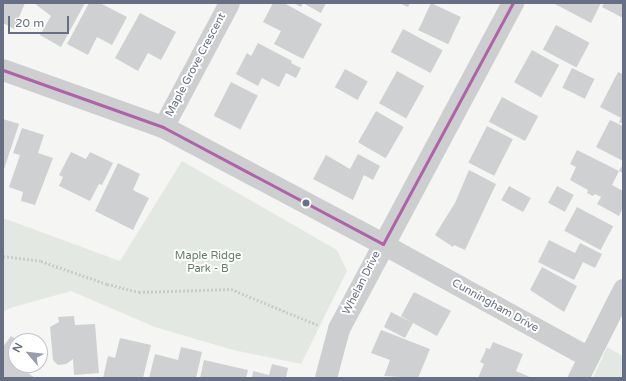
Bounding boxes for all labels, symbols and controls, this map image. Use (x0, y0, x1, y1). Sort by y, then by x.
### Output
scale bar (10, 8, 71, 34)
street label: Maple Grove Crescent (163, 11, 229, 119)
text: 20 m (15, 16, 44, 30)
unlabelled marker (301, 198, 311, 208)
street label: Whelan Drive (340, 249, 384, 317)
park label: Maple Ridge Park - B (175, 250, 241, 276)
street label: Cunningham Drive (449, 277, 541, 335)
north arrow (8, 333, 48, 373)
text: N (10, 341, 26, 355)

